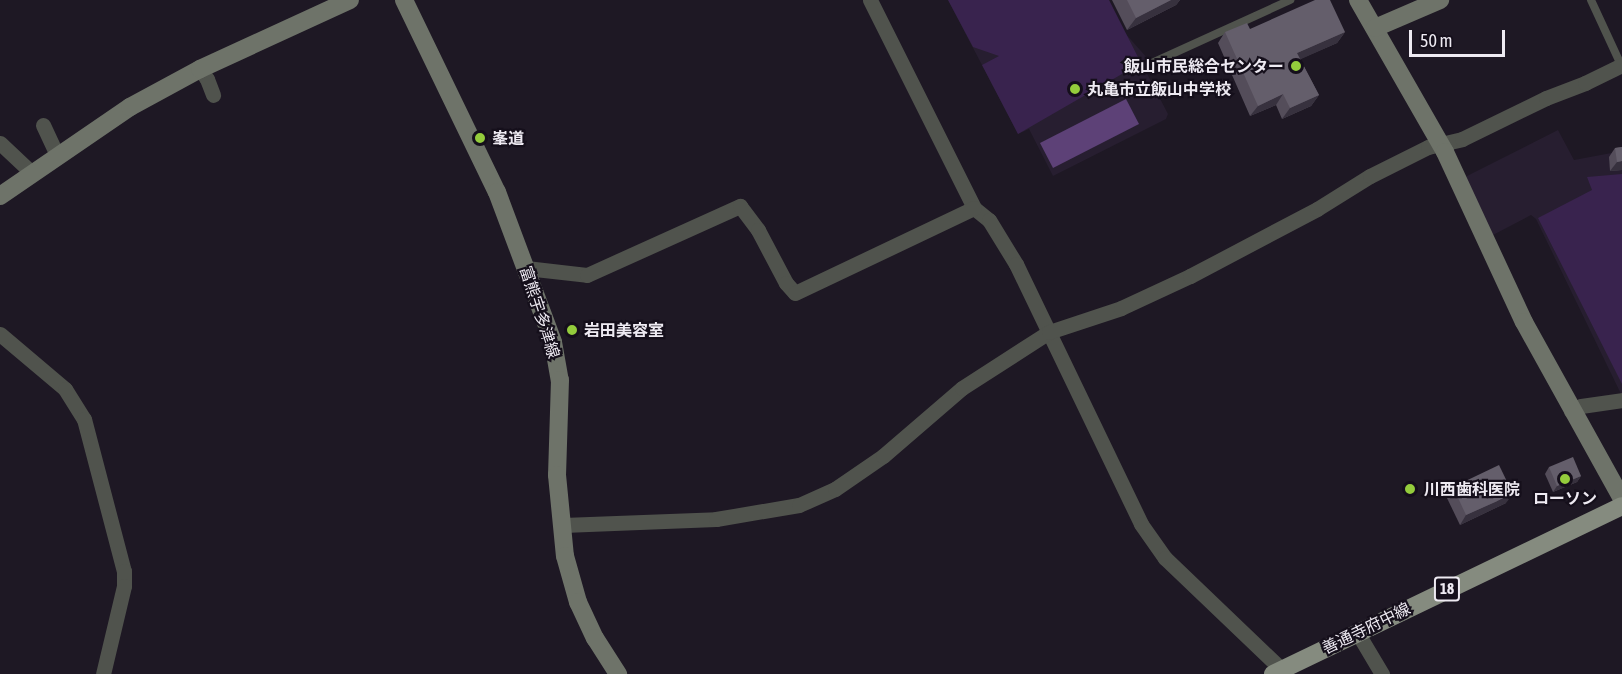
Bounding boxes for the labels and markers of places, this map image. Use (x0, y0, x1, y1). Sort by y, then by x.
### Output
place label: 飯山市民総合センター (1124, 56, 1284, 76)
marker: 飯山市民総合センター (1289, 59, 1303, 73)
place label: 丸亀市立飯山中学校 (1087, 79, 1231, 99)
marker: 丸亀市立飯山中学校 (1068, 82, 1082, 96)
place label: 峯道 (492, 128, 524, 148)
marker: 峯道 (473, 131, 487, 145)
place label: 岩田美容室 (584, 320, 664, 340)
marker: 岩田美容室 (565, 323, 579, 337)
marker: ローソン (1558, 472, 1572, 486)
place label: 川西歯科医院 (1424, 479, 1520, 499)
marker: 川西歯科医院 (1401, 480, 1419, 498)
place label: ローソン (1533, 488, 1597, 508)

